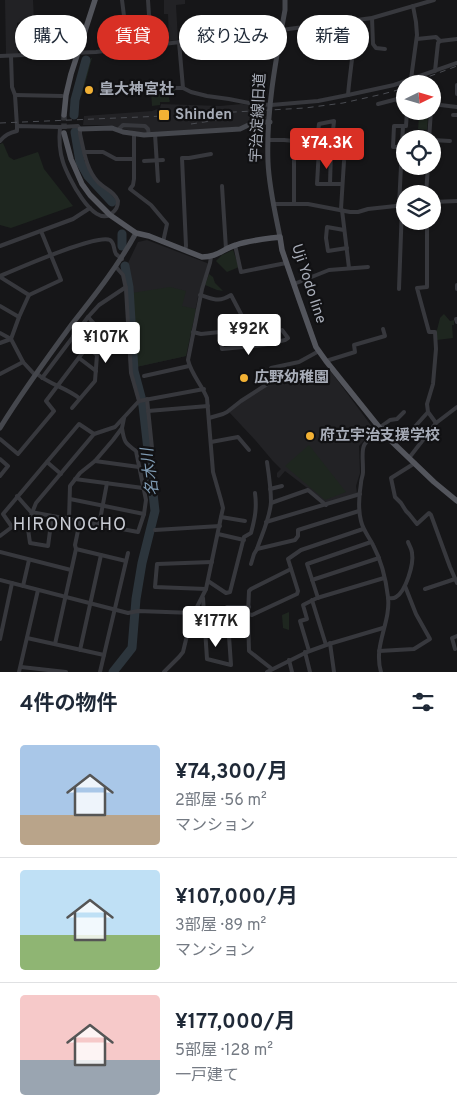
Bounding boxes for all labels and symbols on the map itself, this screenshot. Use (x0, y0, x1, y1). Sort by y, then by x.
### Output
street label: 宇治淀線旧道 (247, 73, 271, 163)
north arrow (396, 75, 441, 120)
place label: 皇大神宮社 (99, 80, 174, 100)
marker: 皇大神宮社 (83, 84, 95, 96)
place label: Shinden (175, 106, 232, 125)
marker: Shinden (157, 108, 171, 122)
pin: ¥74.3K (286, 128, 368, 170)
street label: Uji Yodo line (286, 242, 330, 326)
pin: ¥92K (219, 314, 279, 356)
pin: ¥107K (71, 322, 141, 364)
place label: 広野幼稚園 (254, 369, 329, 388)
marker: 広野幼稚園 (238, 372, 250, 384)
place label: 府立宇治支援学校 (320, 427, 440, 446)
marker: 府立宇治支援学校 (304, 430, 316, 442)
water label: 名木川 (138, 445, 164, 497)
district label: HIRONOCHO (13, 514, 127, 537)
pin: ¥177K (181, 606, 251, 648)

